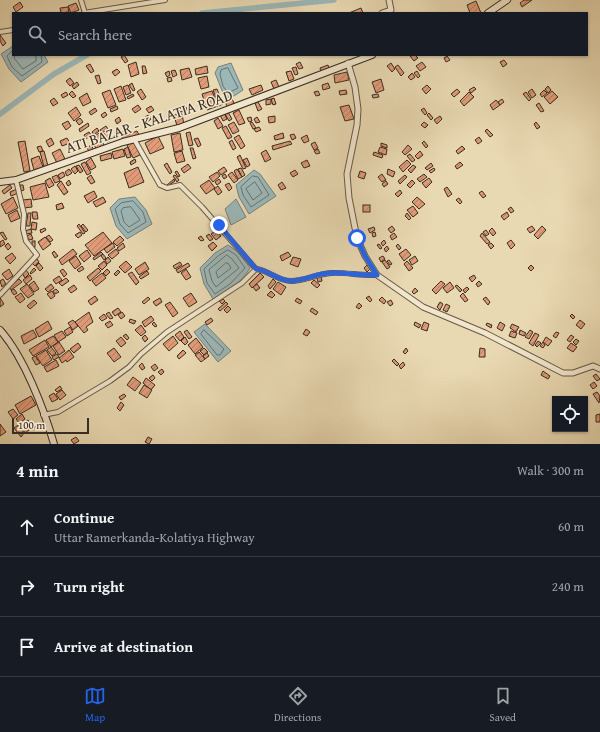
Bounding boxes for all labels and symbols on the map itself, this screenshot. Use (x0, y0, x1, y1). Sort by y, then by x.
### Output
street label: ATI BAZAR - KALATIA ROAD (63, 84, 235, 158)
route end (210, 216, 228, 234)
route start (348, 229, 366, 247)
scale bar (12, 416, 89, 435)

